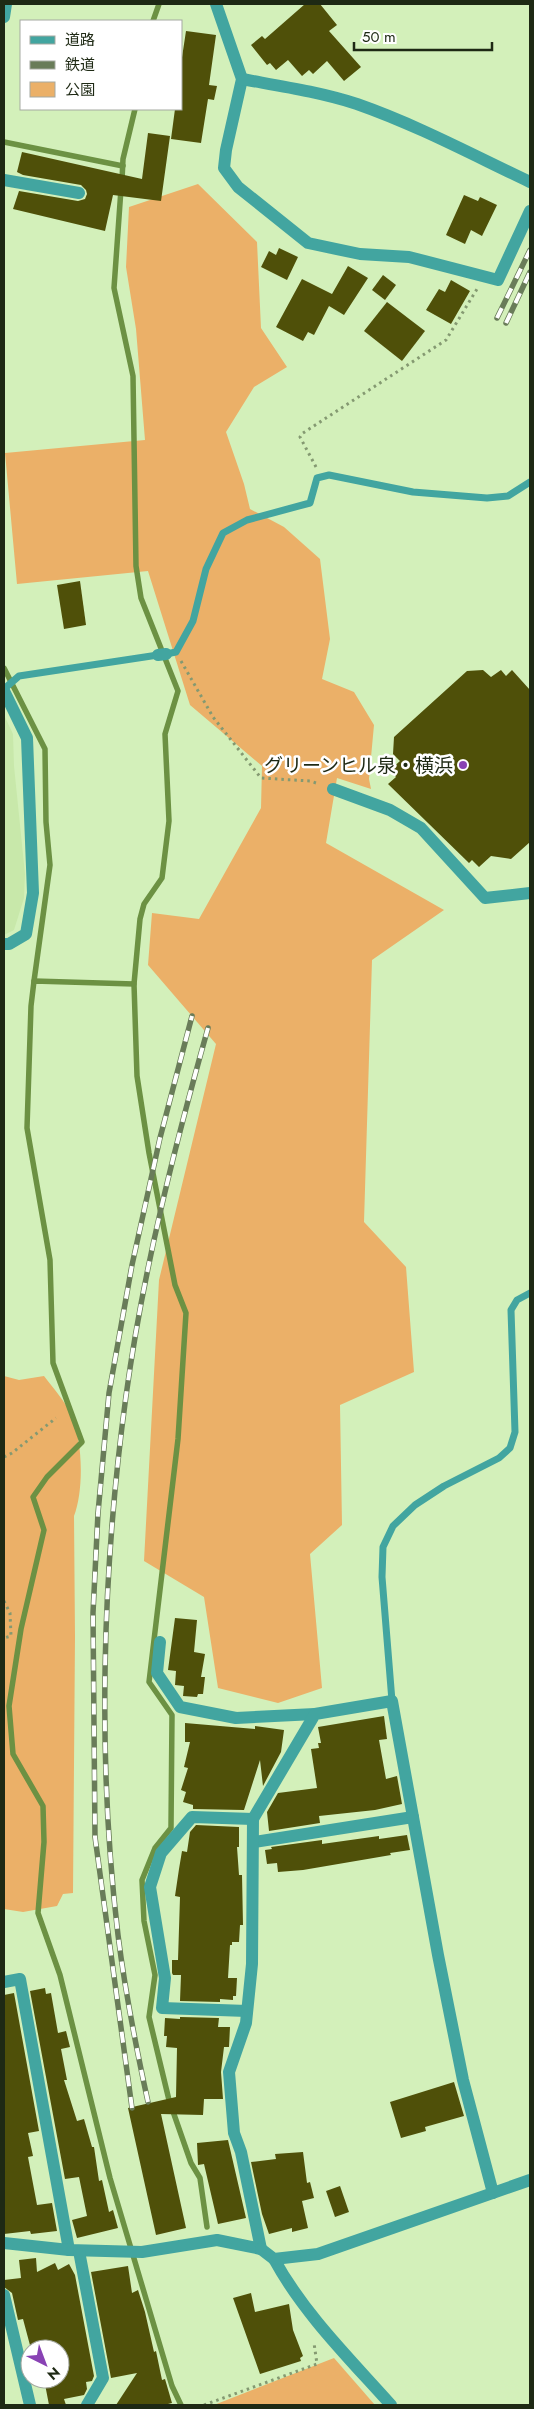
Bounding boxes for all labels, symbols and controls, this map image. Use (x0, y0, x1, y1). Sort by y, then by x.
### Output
legend (20, 20, 182, 110)
scale bar (354, 20, 492, 52)
text: 50 m (362, 26, 396, 48)
text: 道路 (65, 29, 95, 51)
text: 鉄道 (65, 54, 95, 76)
text: 公園 (65, 79, 95, 101)
place label: グリーンヒル泉・横浜 (264, 752, 453, 779)
marker: グリーンヒル泉・横浜 (457, 759, 469, 771)
north arrow (20, 2339, 70, 2389)
text: N (43, 2363, 65, 2385)

